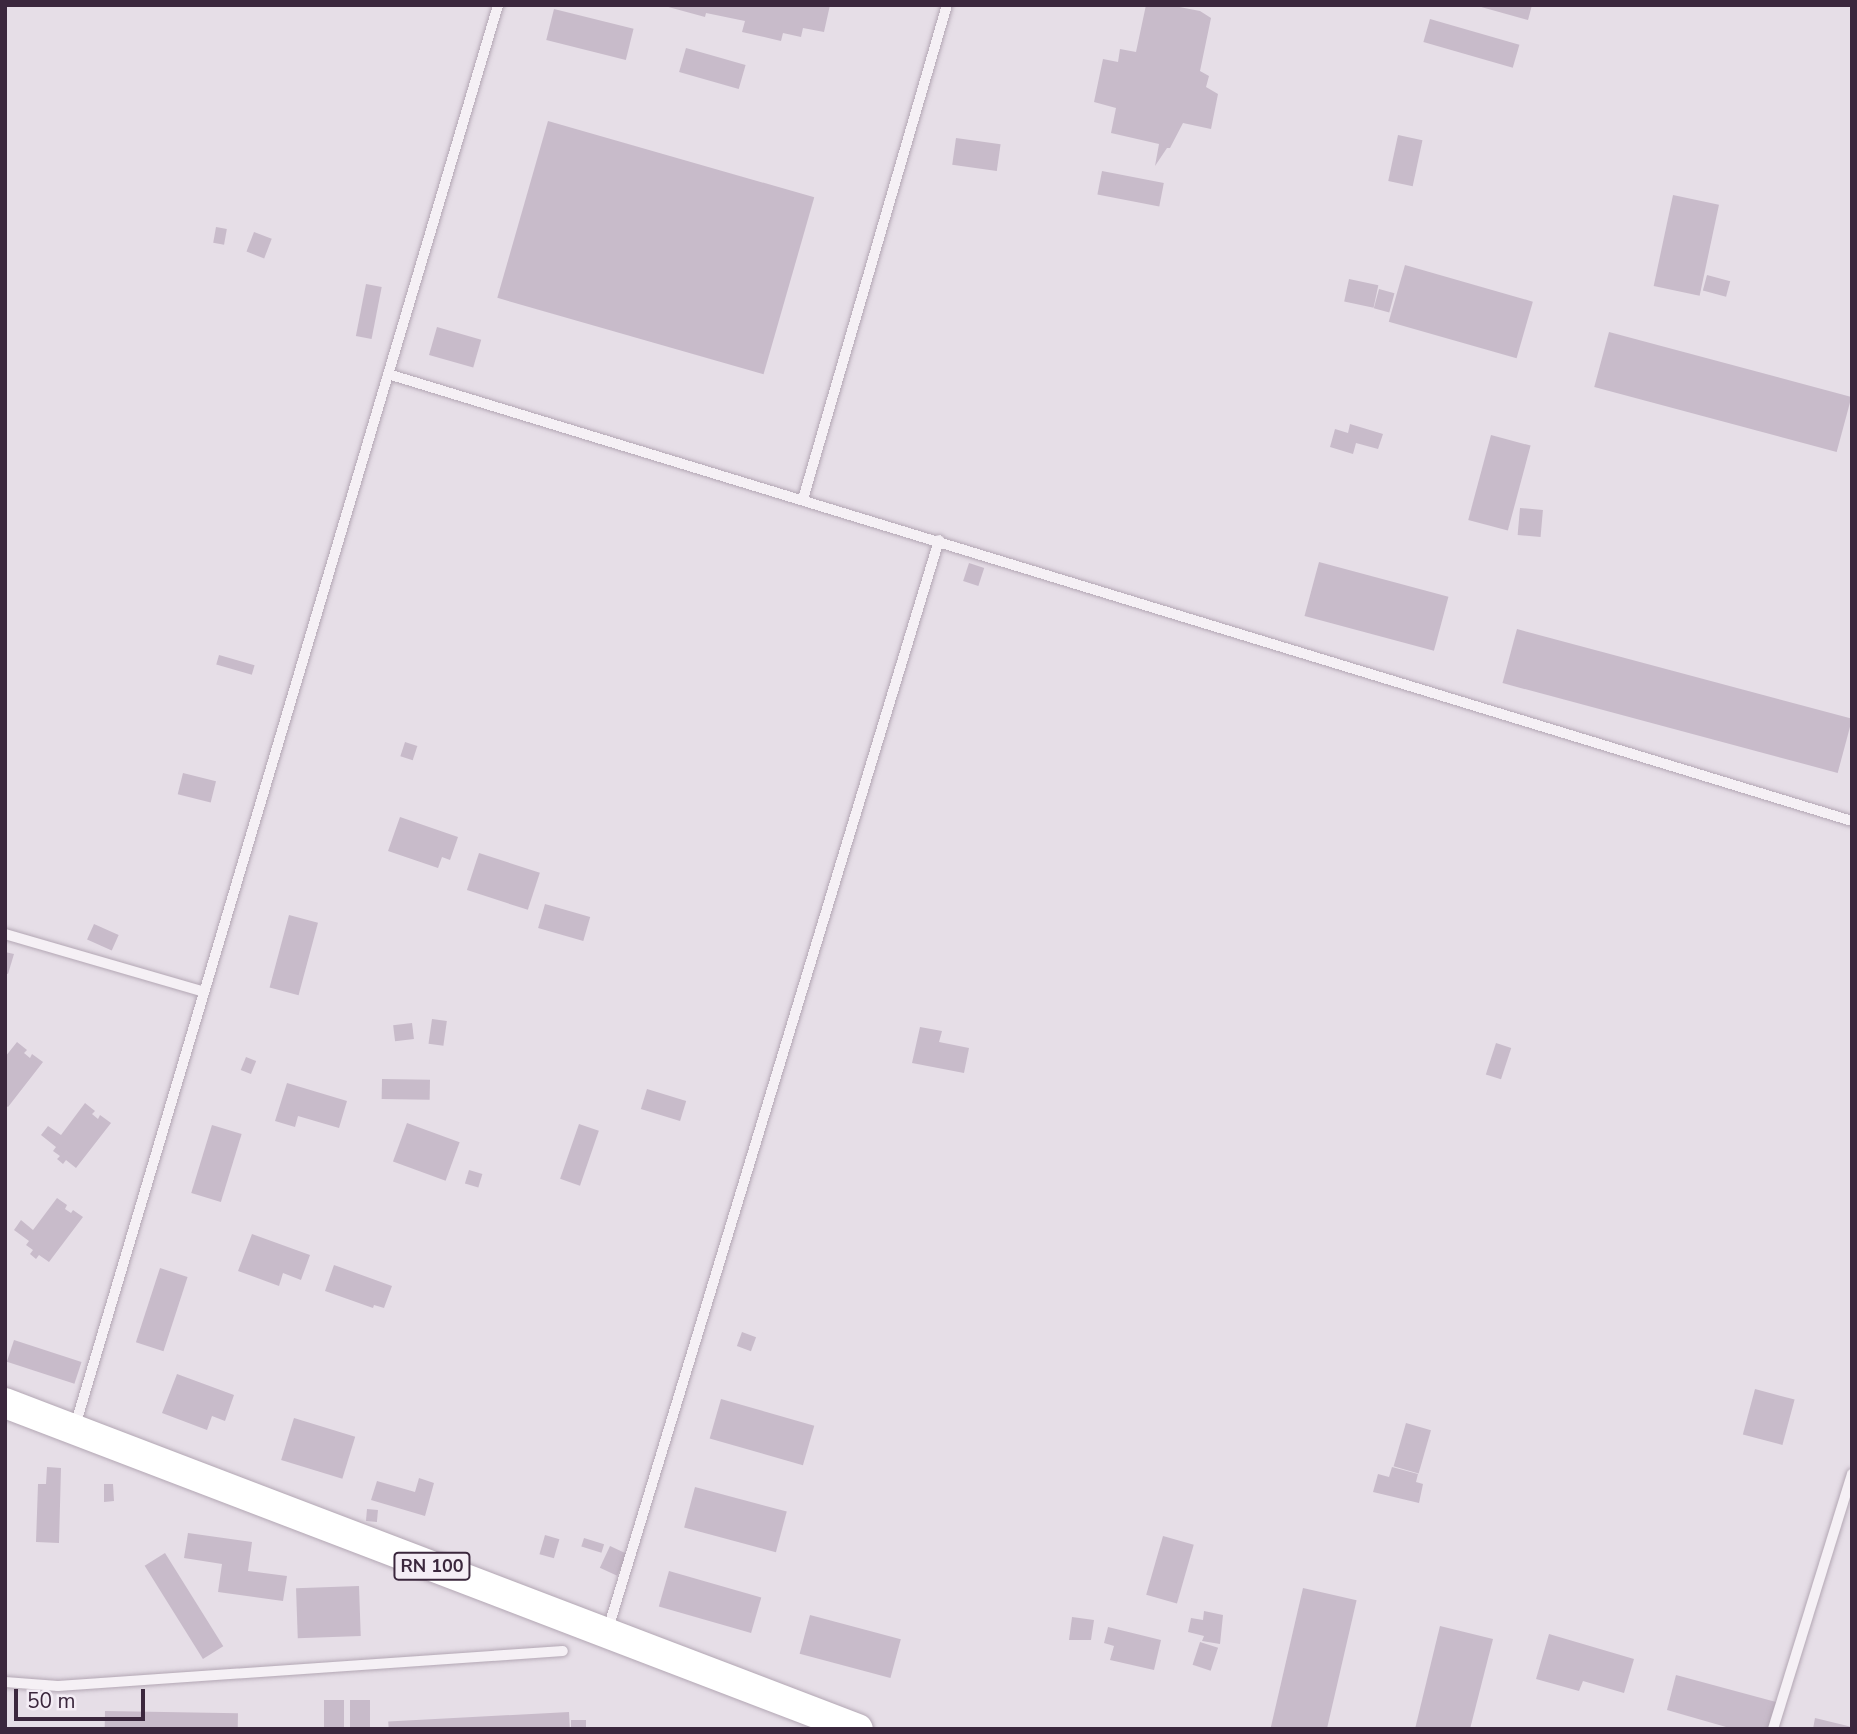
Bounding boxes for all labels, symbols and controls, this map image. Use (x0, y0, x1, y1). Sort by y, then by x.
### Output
road number: RN 100 (392, 1552, 472, 1581)
scale bar (18, 1674, 149, 1718)
text: 50 m (27, 1687, 76, 1715)

